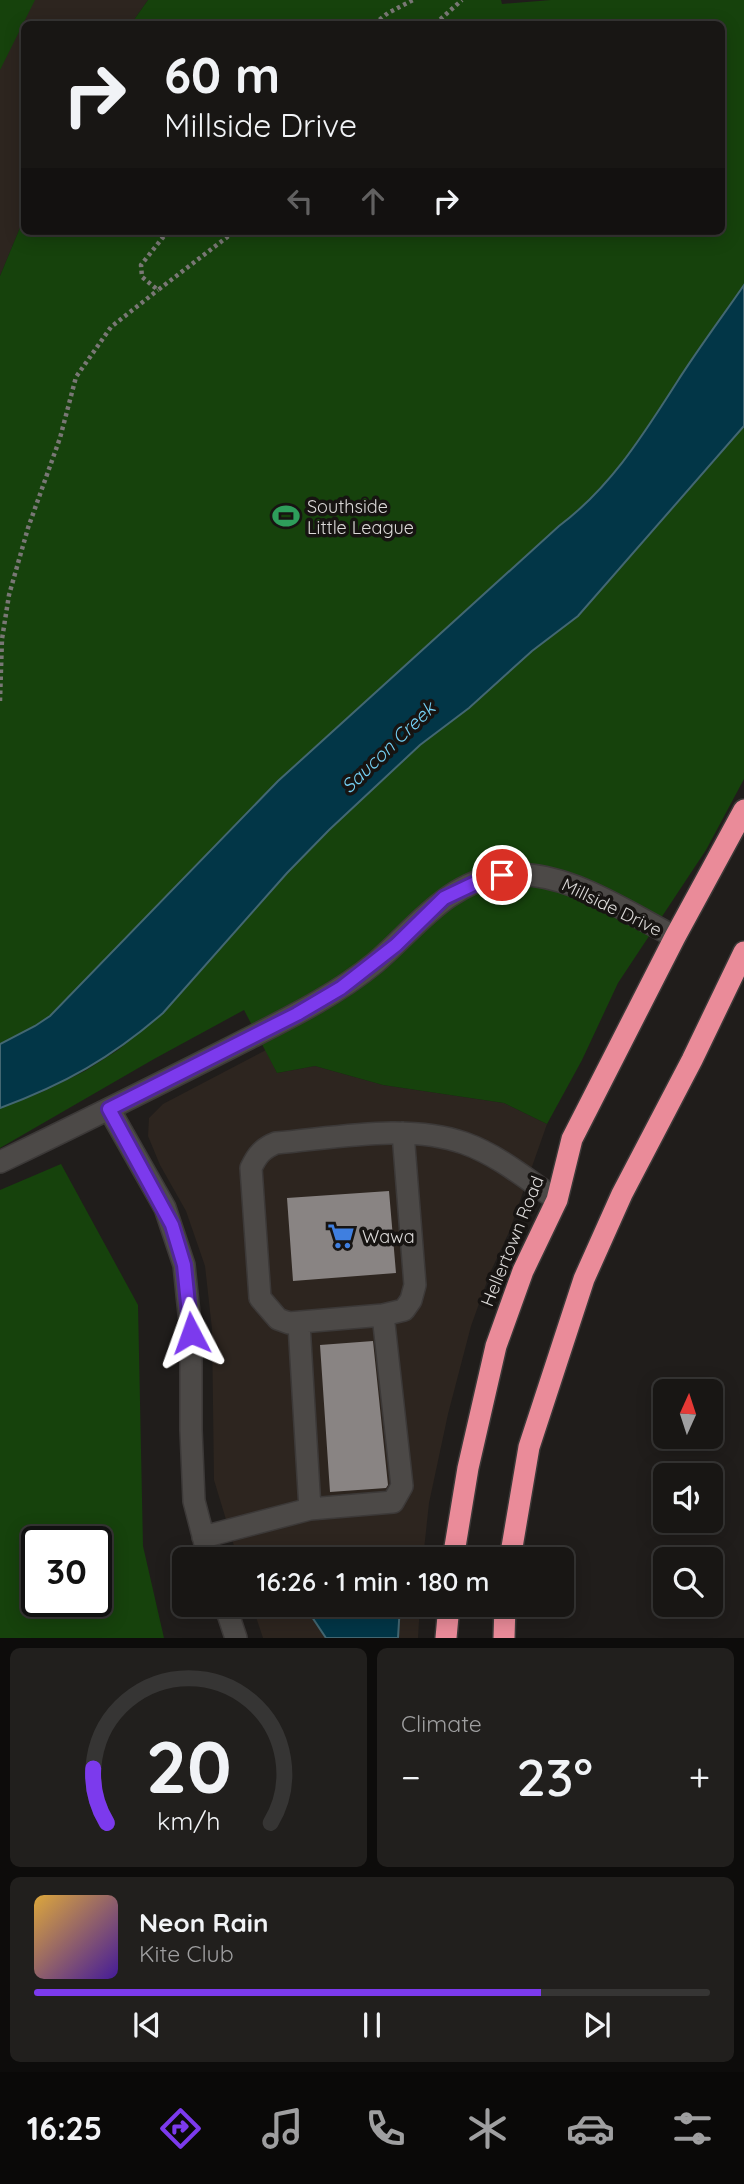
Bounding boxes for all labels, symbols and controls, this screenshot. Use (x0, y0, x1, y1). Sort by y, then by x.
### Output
text: 60 m (164, 44, 280, 105)
icon: right (49, 49, 140, 140)
text: Millside Drive (164, 105, 357, 145)
icon: left (281, 182, 319, 220)
icon: ahead (354, 182, 392, 220)
icon: right (427, 182, 465, 220)
place label: Southside Little League (307, 495, 414, 539)
sports icon: Southside Little League (271, 501, 301, 531)
water label: Saucon Creek (336, 695, 441, 798)
pin (472, 845, 532, 905)
icon: arrive (483, 856, 521, 894)
street label: Millside Drive (558, 873, 666, 941)
street label: Hellertown Road (475, 1172, 549, 1310)
supermarket icon: Wawa (326, 1221, 356, 1251)
place label: Wawa (362, 1225, 415, 1248)
position arrow (154, 1296, 228, 1370)
north arrow (653, 1379, 723, 1449)
map controls (653, 1379, 723, 1617)
button: sound (653, 1463, 723, 1533)
speed limit sign: 30 (21, 1526, 112, 1617)
button: search (653, 1547, 723, 1617)
text: 16:26 · 1 min · 180 m (257, 1565, 489, 1598)
text: Climate (401, 1709, 482, 1738)
text: 20 (145, 1721, 232, 1812)
text: 23° (516, 1744, 593, 1809)
text: − (401, 1753, 421, 1801)
text: + (689, 1753, 710, 1801)
text: km/h (157, 1805, 220, 1836)
text: Neon Rain (139, 1906, 268, 1939)
text: Kite Club (139, 1939, 234, 1968)
icon: previous (128, 2006, 166, 2044)
icon: pause (353, 2006, 391, 2044)
icon: next (578, 2006, 616, 2044)
icon: directions (156, 2104, 205, 2153)
icon: music (258, 2104, 307, 2153)
icon: phone (361, 2104, 410, 2153)
icon: climate (463, 2104, 512, 2153)
icon: car (566, 2104, 615, 2153)
icon: filters (668, 2104, 717, 2153)
text: 16:25 (27, 2108, 102, 2148)

